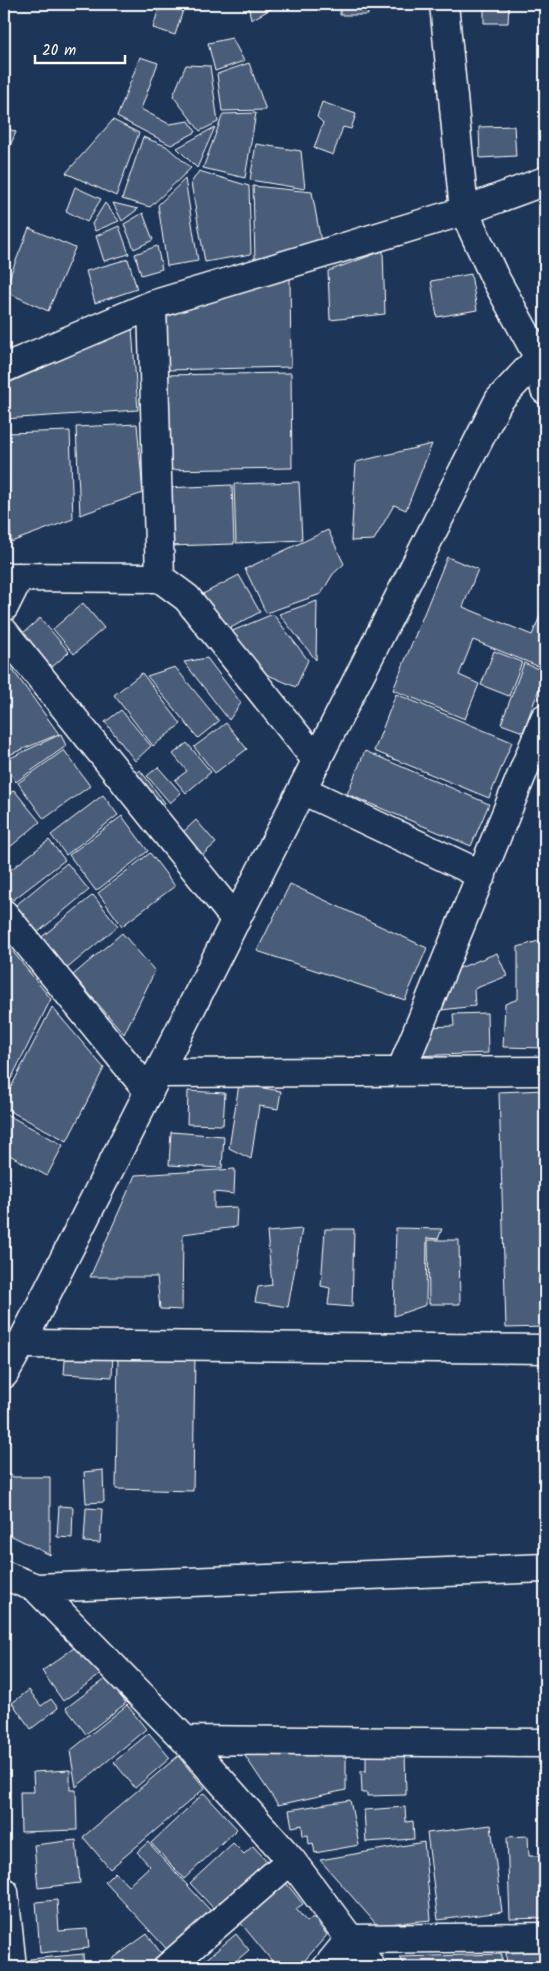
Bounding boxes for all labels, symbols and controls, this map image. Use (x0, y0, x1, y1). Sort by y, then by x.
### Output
scale bar (35, 32, 125, 64)
text: 20 m (42, 39, 76, 63)

